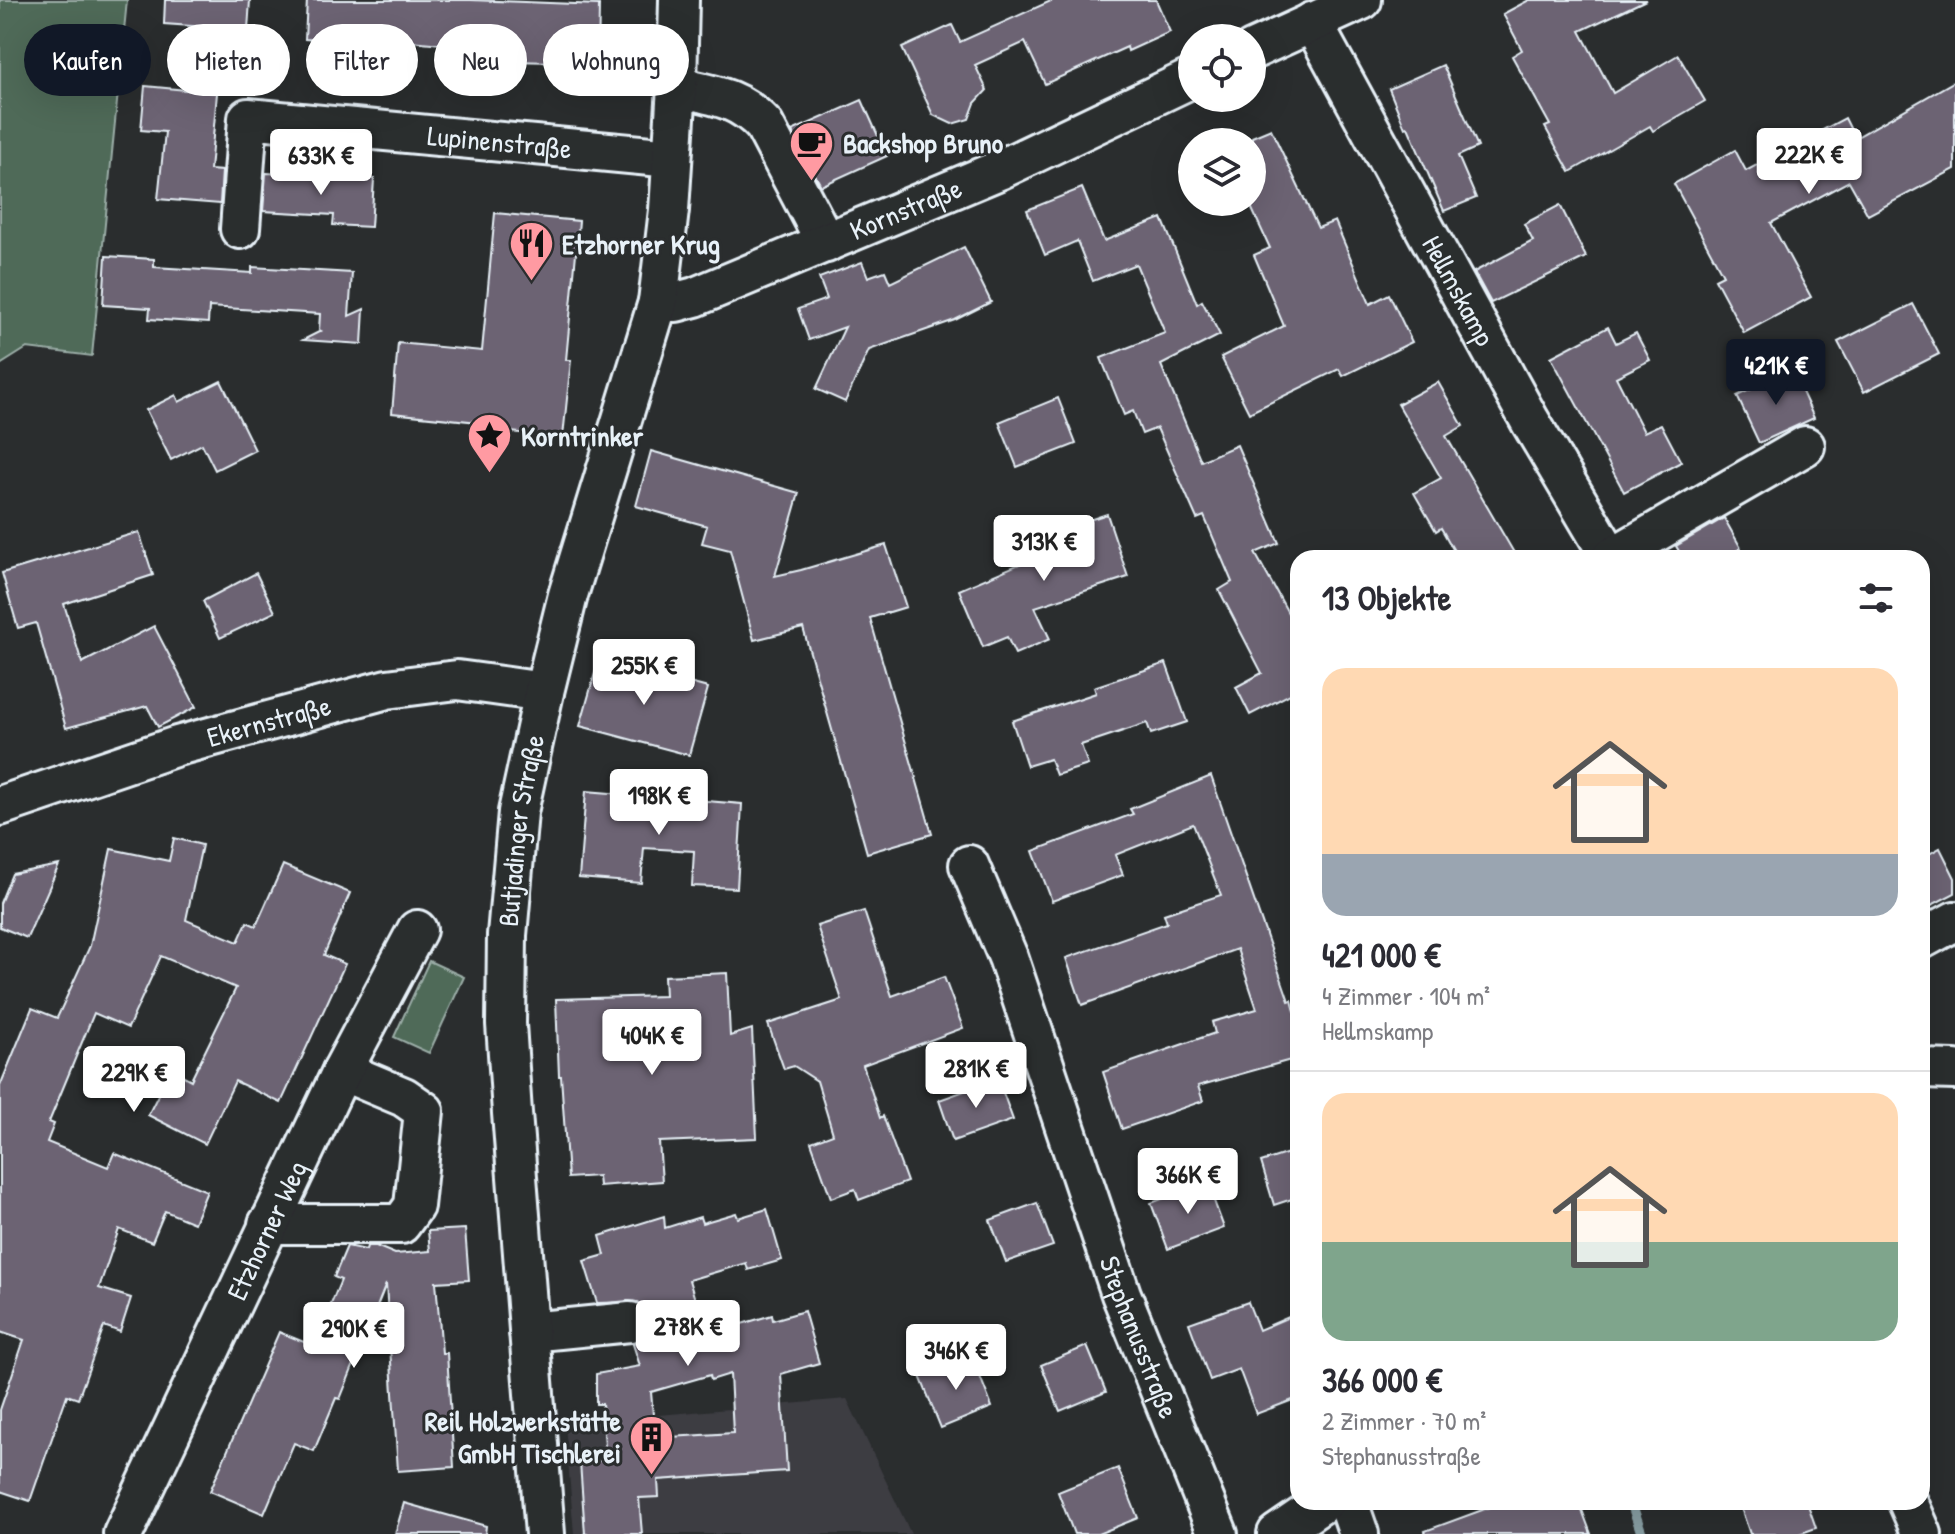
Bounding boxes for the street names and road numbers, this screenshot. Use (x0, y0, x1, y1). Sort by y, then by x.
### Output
street label: Lupinenstraße (426, 116, 573, 167)
street label: Kornstraße (844, 169, 967, 249)
street label: Hellmskamp (1413, 229, 1504, 352)
street label: Ekernstraße (203, 686, 335, 756)
street label: Butjadinger Straße (489, 731, 553, 928)
street label: Etzhorner Weg (217, 1154, 316, 1306)
street label: Stephanusstraße (1091, 1251, 1188, 1424)

